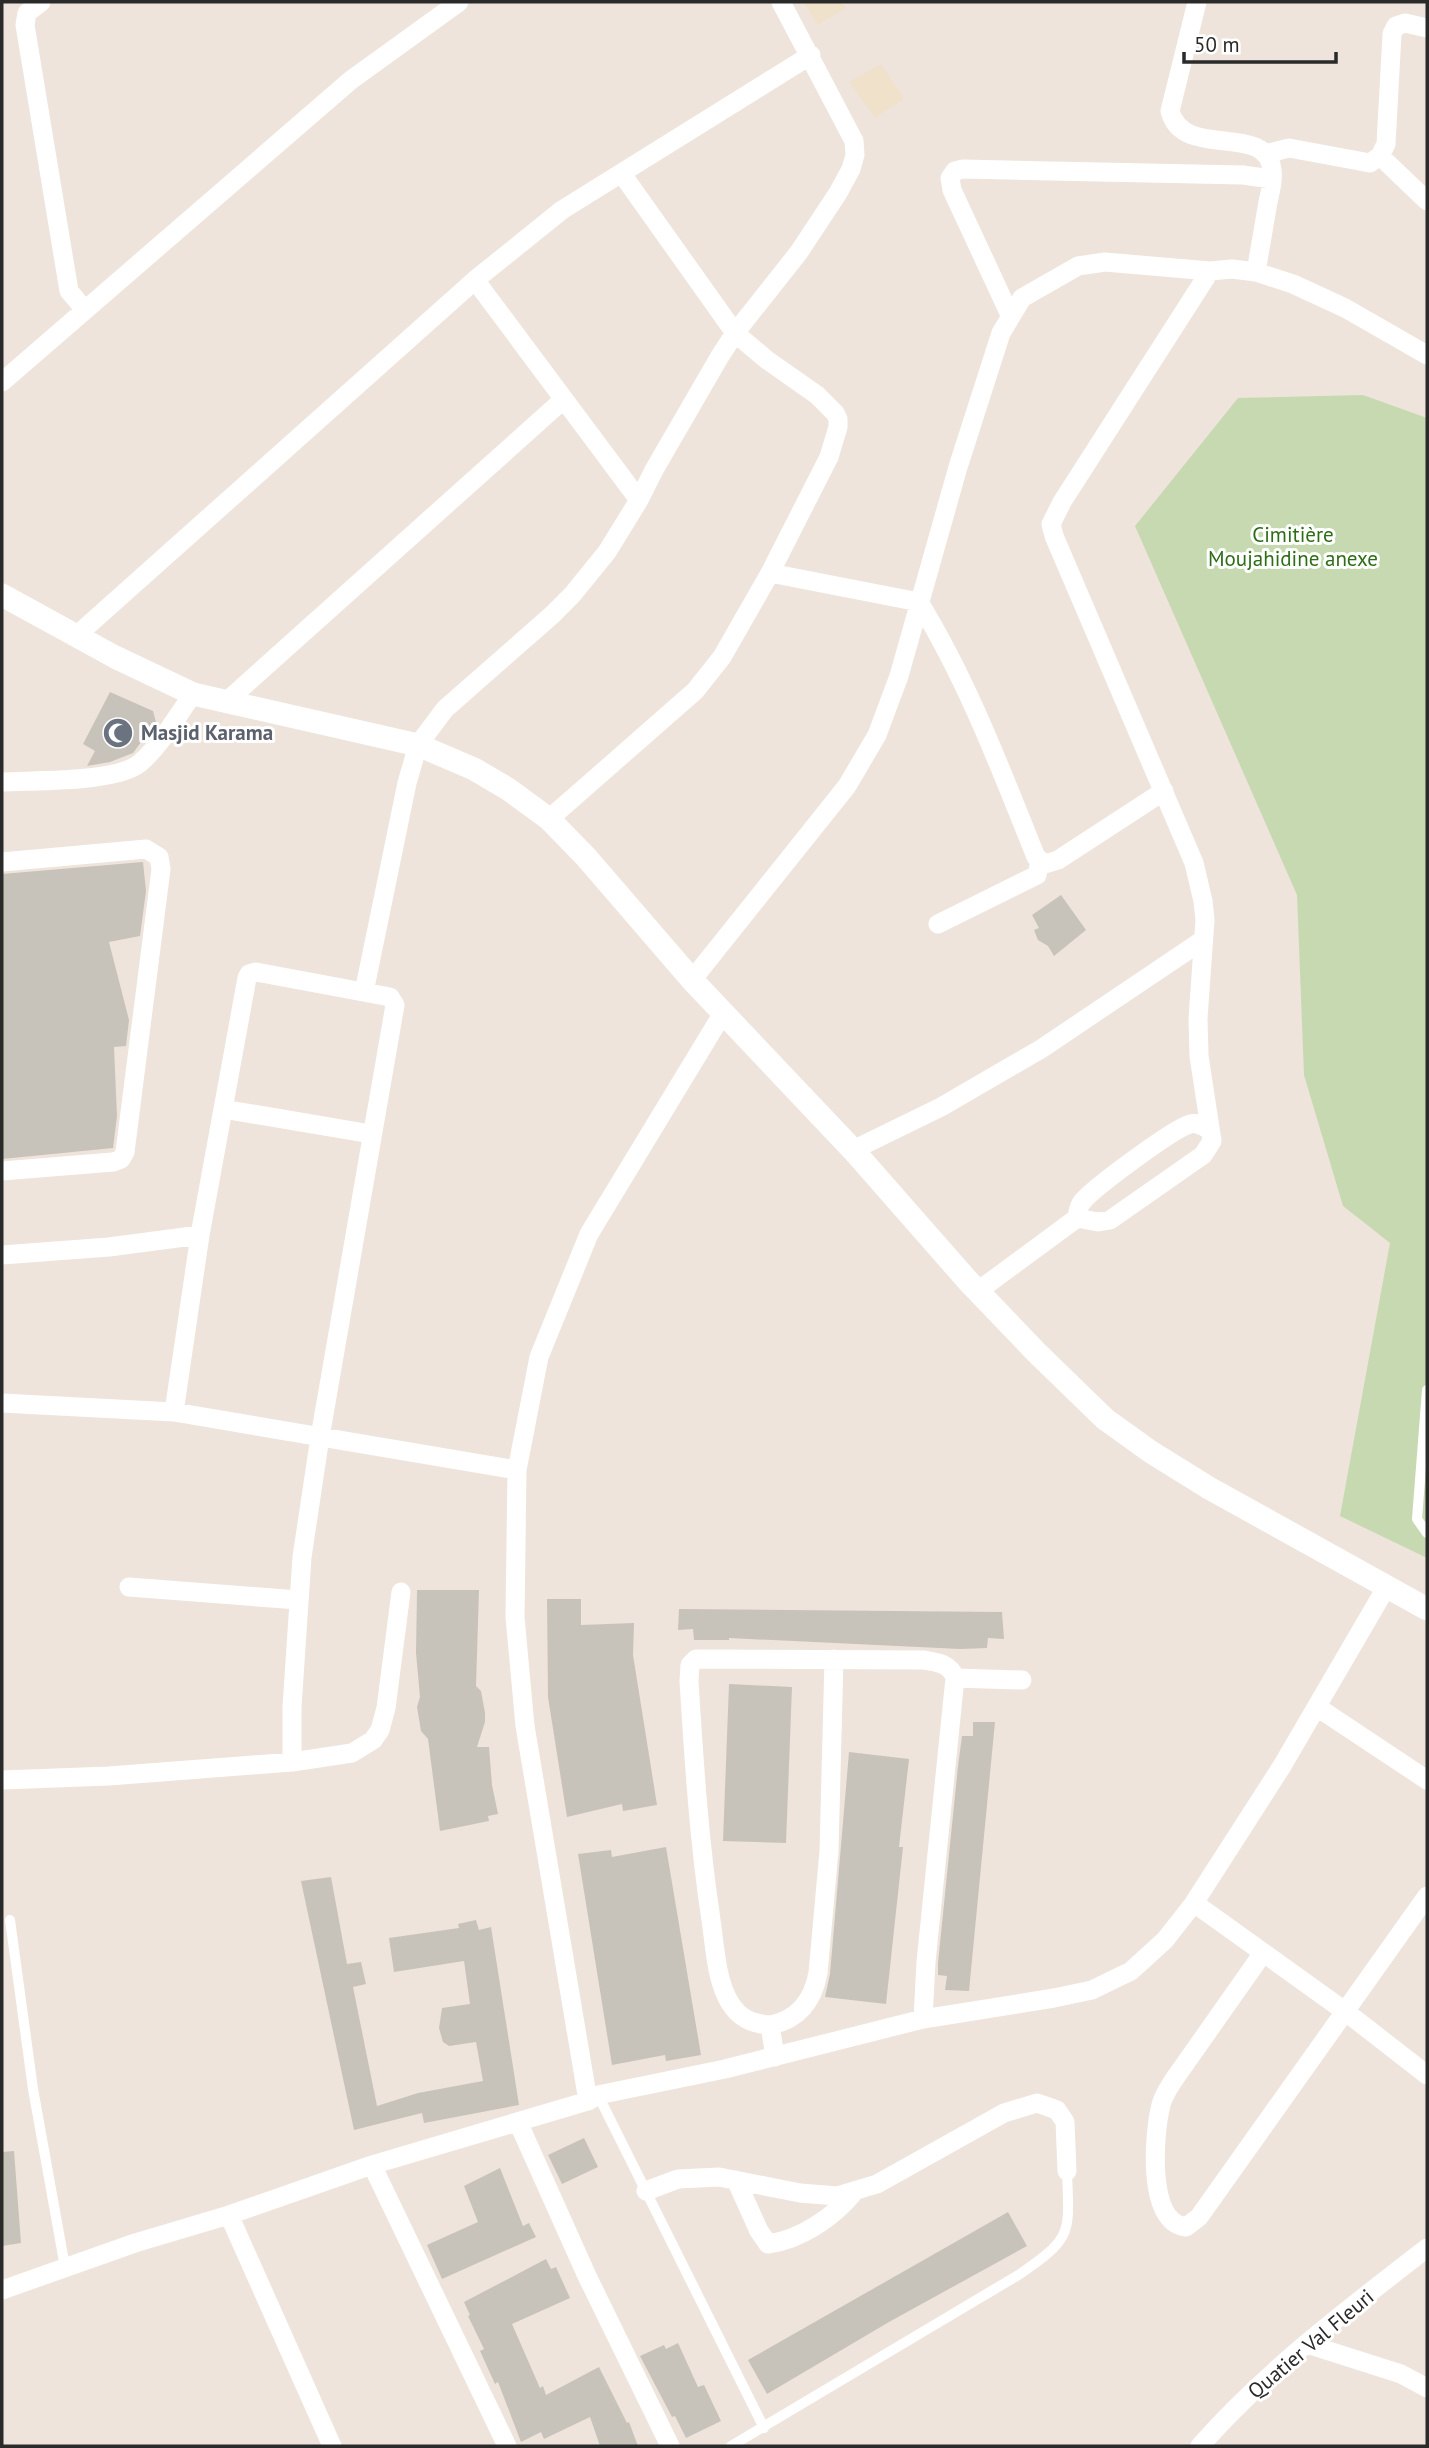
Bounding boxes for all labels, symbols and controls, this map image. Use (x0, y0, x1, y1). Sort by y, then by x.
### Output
scale bar (1184, 21, 1336, 65)
text: 50 m (1194, 31, 1240, 58)
park label: Cimitière Moujahidine anexe (1208, 521, 1378, 572)
mosque icon: Masjid Karama (101, 716, 135, 750)
place label: Masjid Karama (141, 719, 273, 746)
street label: Quatier Val Fleuri (1242, 2283, 1379, 2404)

